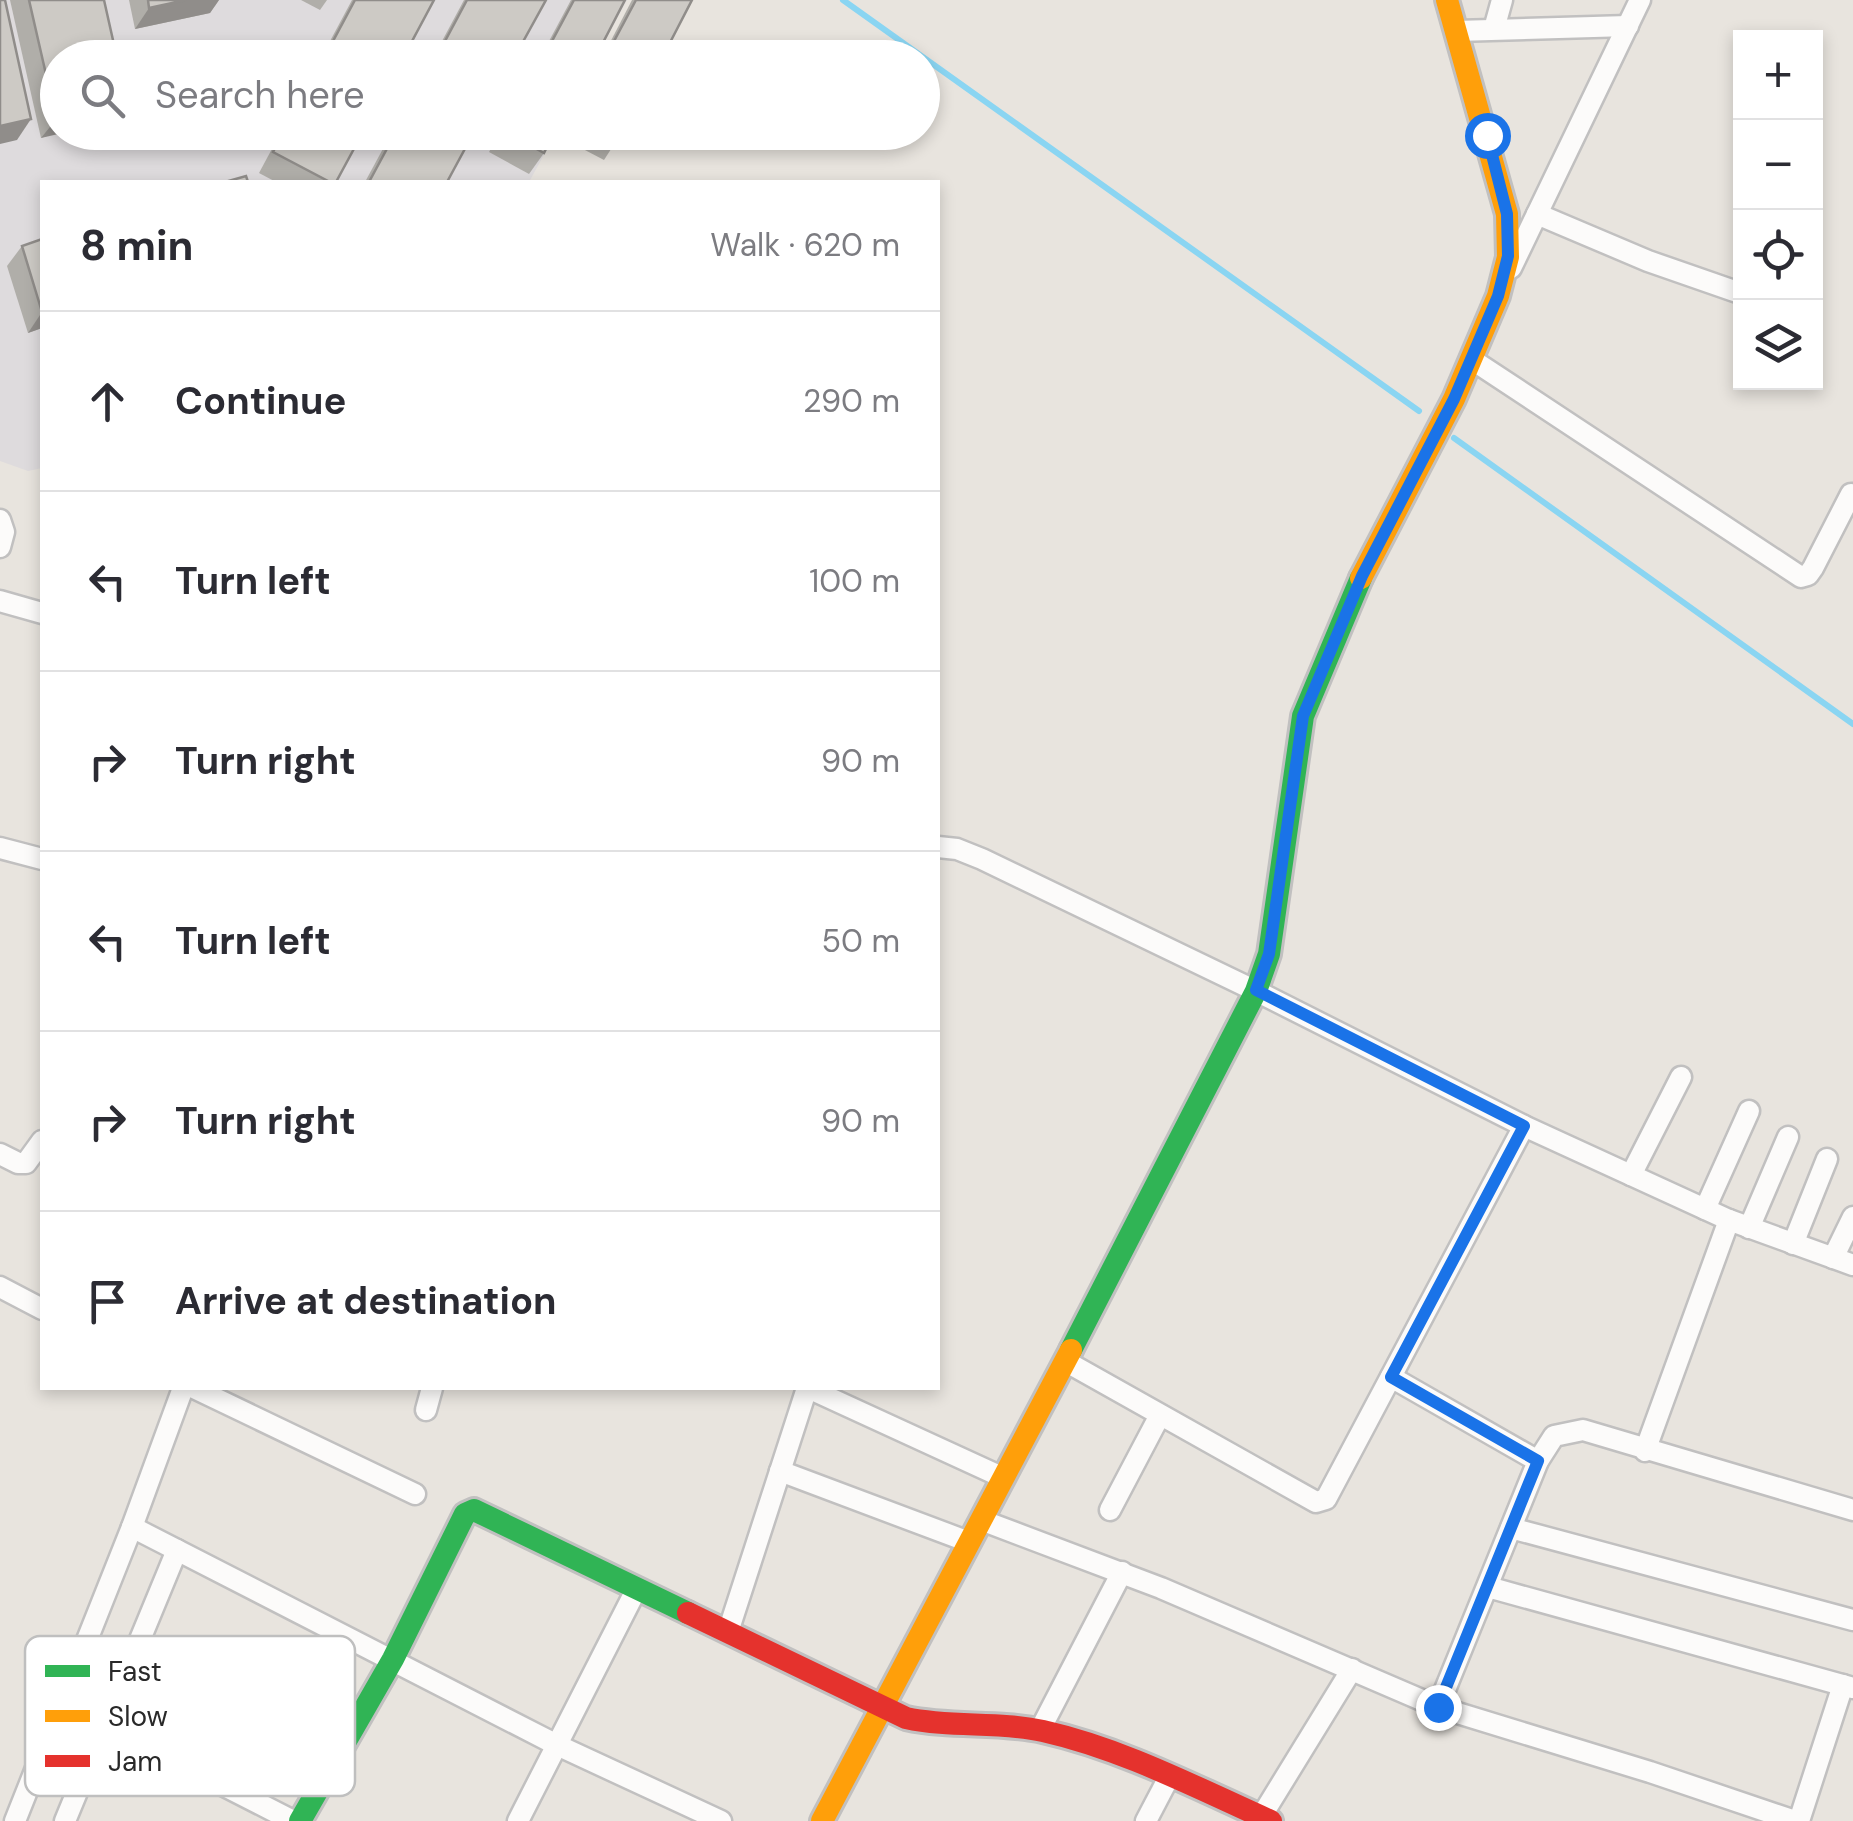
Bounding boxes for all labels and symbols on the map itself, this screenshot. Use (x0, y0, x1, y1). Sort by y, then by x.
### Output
route start (1465, 113, 1511, 159)
legend (25, 1636, 355, 1796)
text: Fast (108, 1653, 162, 1690)
route end (1416, 1685, 1462, 1731)
text: Slow (108, 1698, 168, 1735)
text: Jam (108, 1743, 162, 1780)

